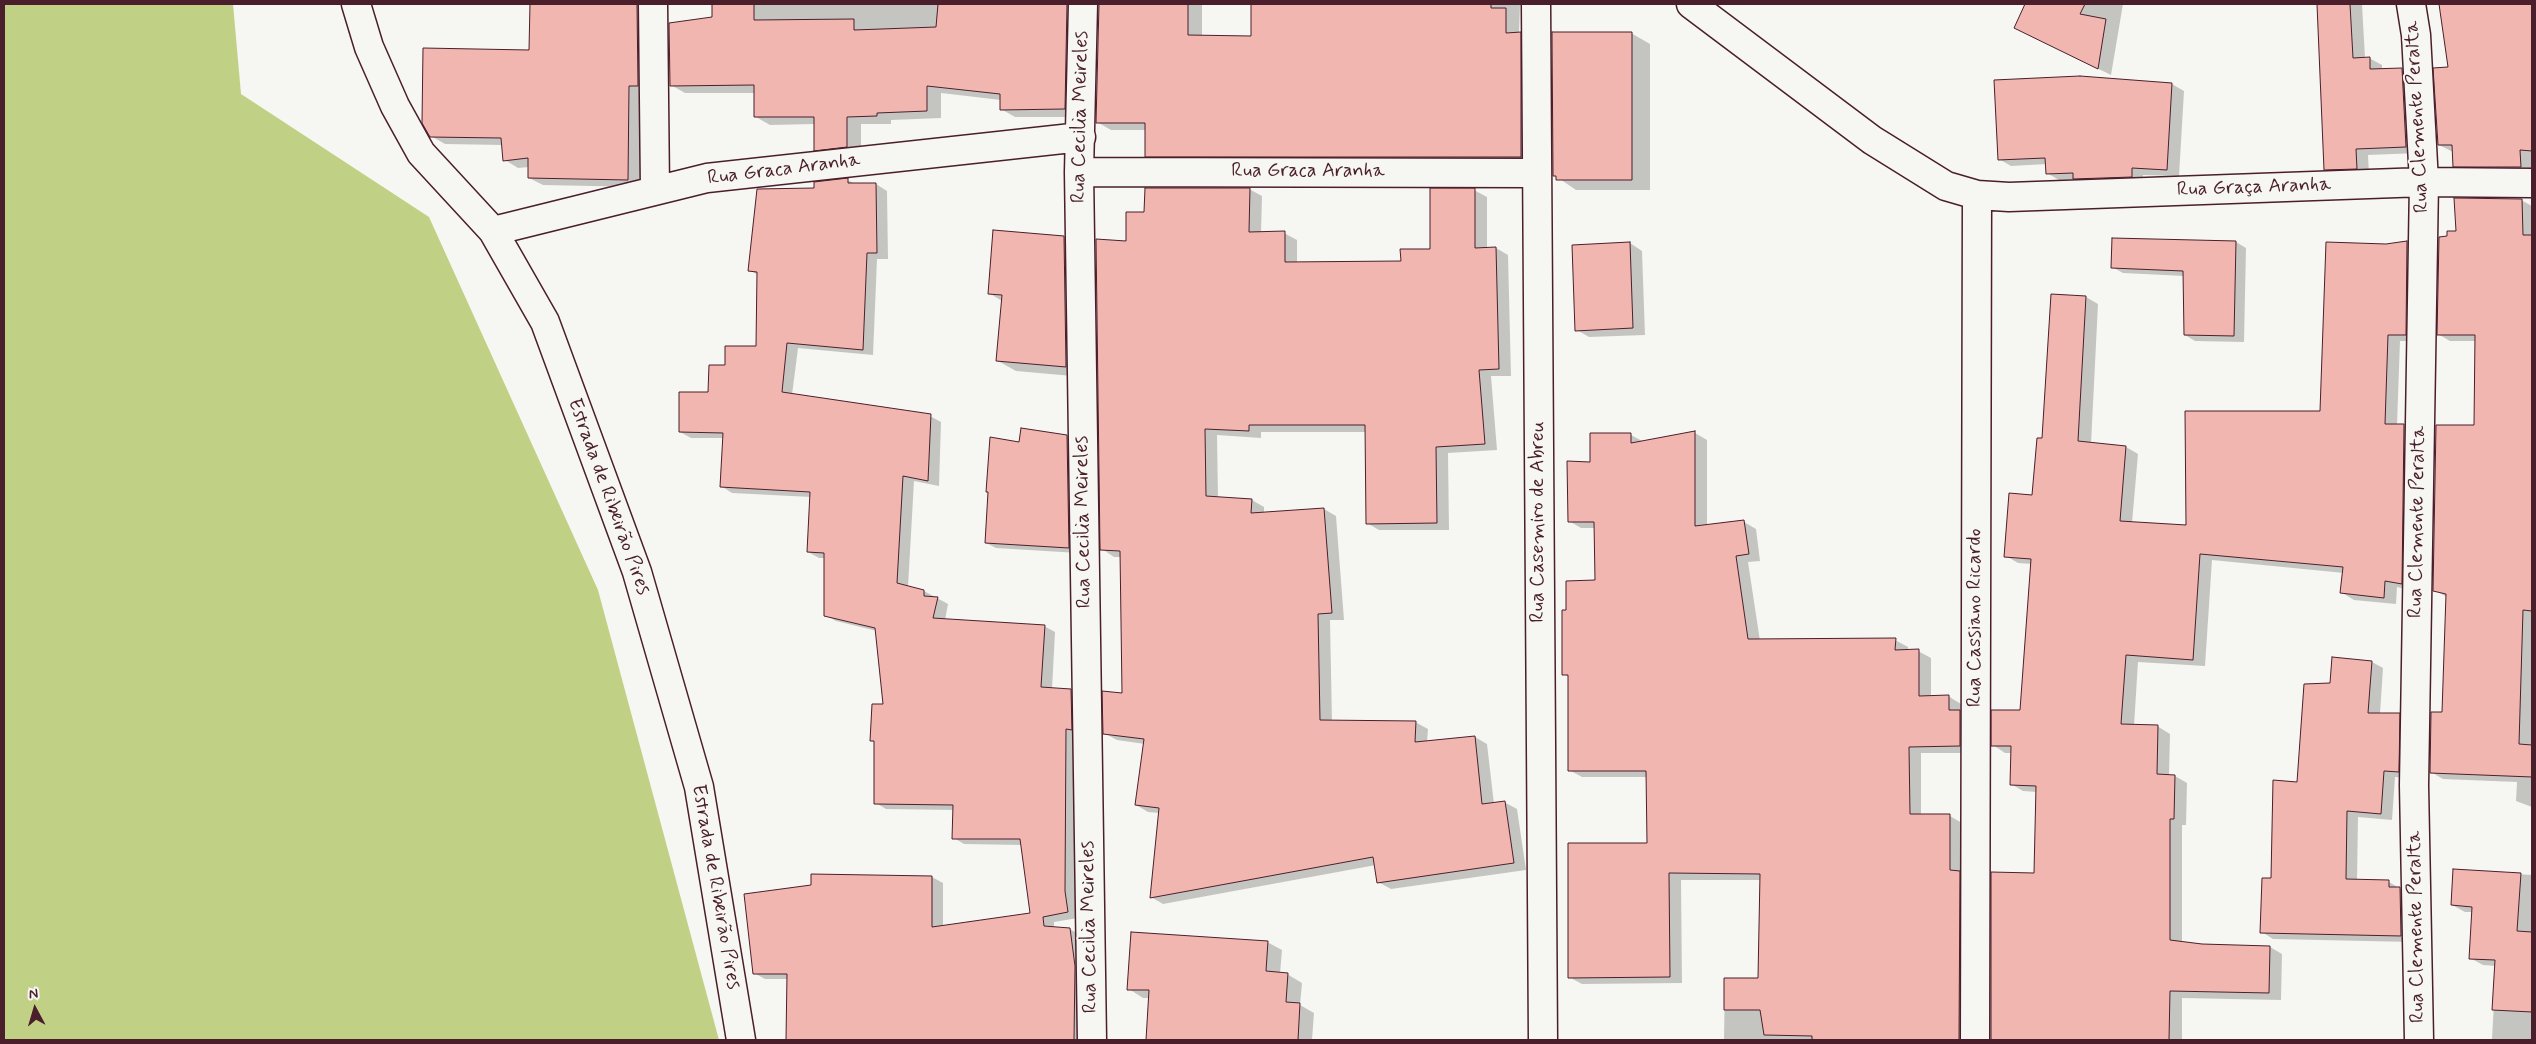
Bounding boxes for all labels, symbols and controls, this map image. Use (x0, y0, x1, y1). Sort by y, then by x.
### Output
street label: Rua Clemente Peralta (2401, 20, 2435, 214)
street label: Rua Cecilia Meireles (1067, 31, 1095, 203)
street label: Rua Graca Aranha (706, 149, 862, 191)
street label: Rua Graca Aranha (1231, 160, 1385, 184)
street label: Rua Graça Aranha (2176, 173, 2332, 203)
street label: Estrada de Ribeirão Pires (561, 395, 655, 599)
street label: Rua Casemiro de Abreu (1527, 421, 1551, 623)
street label: Rua Clemente Peralta (2404, 426, 2432, 618)
street label: Rua Cecilia Meireles (1070, 436, 1098, 608)
street label: Rua Cassiano Ricardo (1964, 529, 1988, 707)
street label: Estrada de Ribeirão Pires (685, 783, 745, 991)
street label: Rua Clemente Peralta (2403, 831, 2431, 1023)
street label: Rua Cecilia Meireles (1076, 841, 1104, 1013)
north arrow (10, 984, 60, 1034)
text: N (28, 985, 39, 1004)

